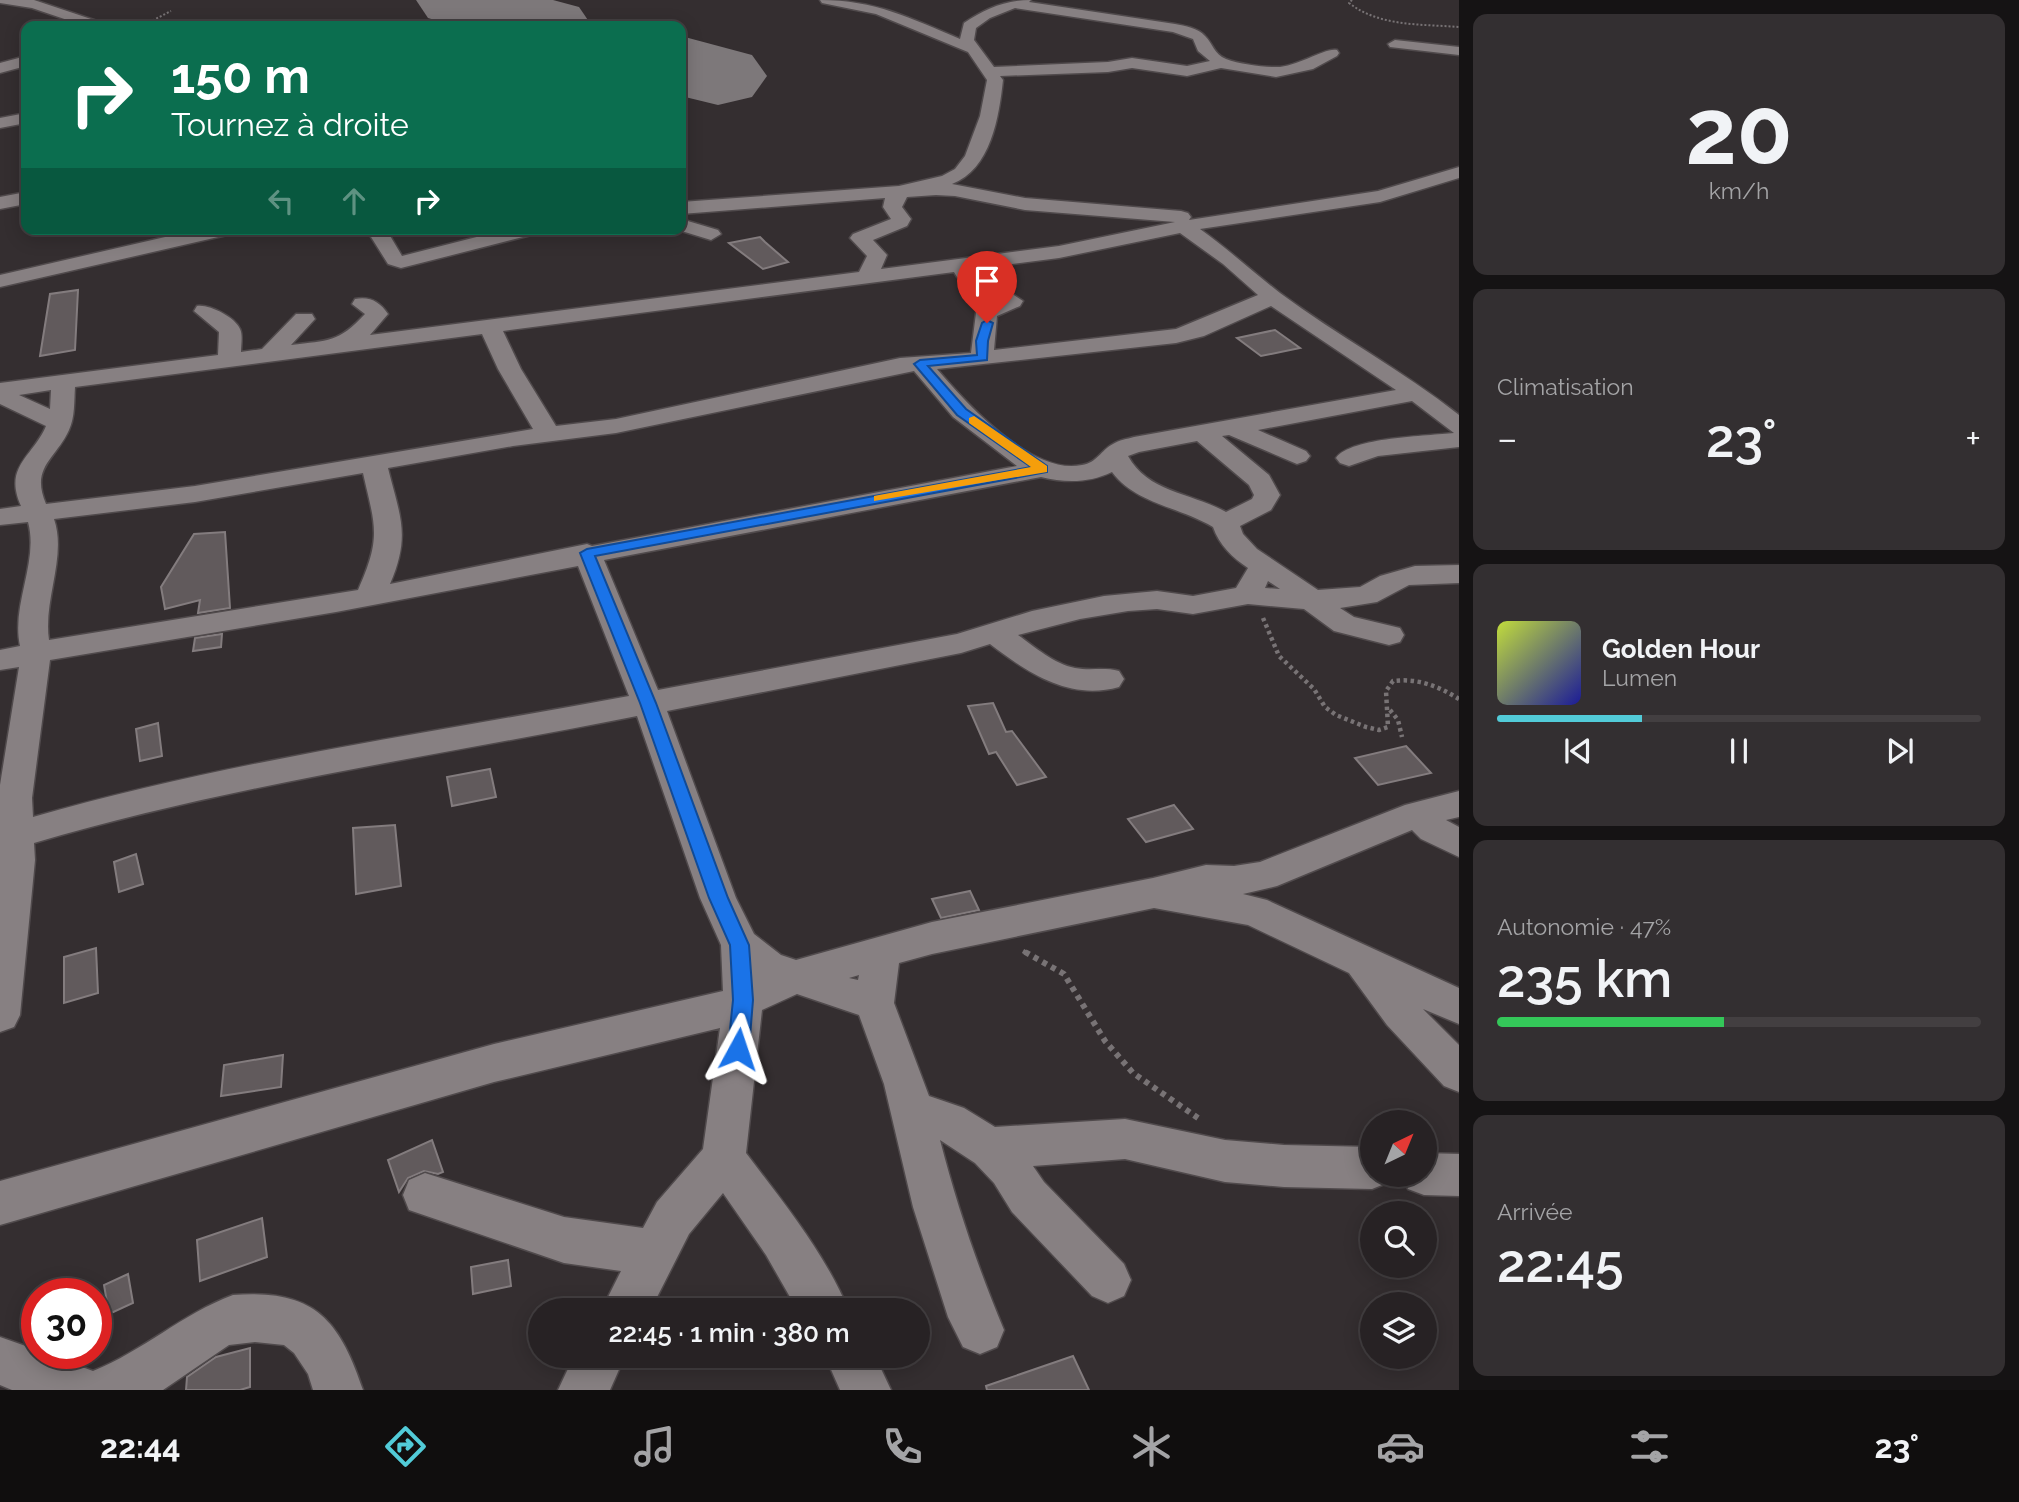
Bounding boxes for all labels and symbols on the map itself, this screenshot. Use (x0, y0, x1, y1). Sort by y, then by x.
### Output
pin (957, 251, 1017, 323)
position arrow (701, 1012, 775, 1086)
north arrow (1360, 1110, 1437, 1186)
speed limit sign: 30 (21, 1278, 112, 1369)

